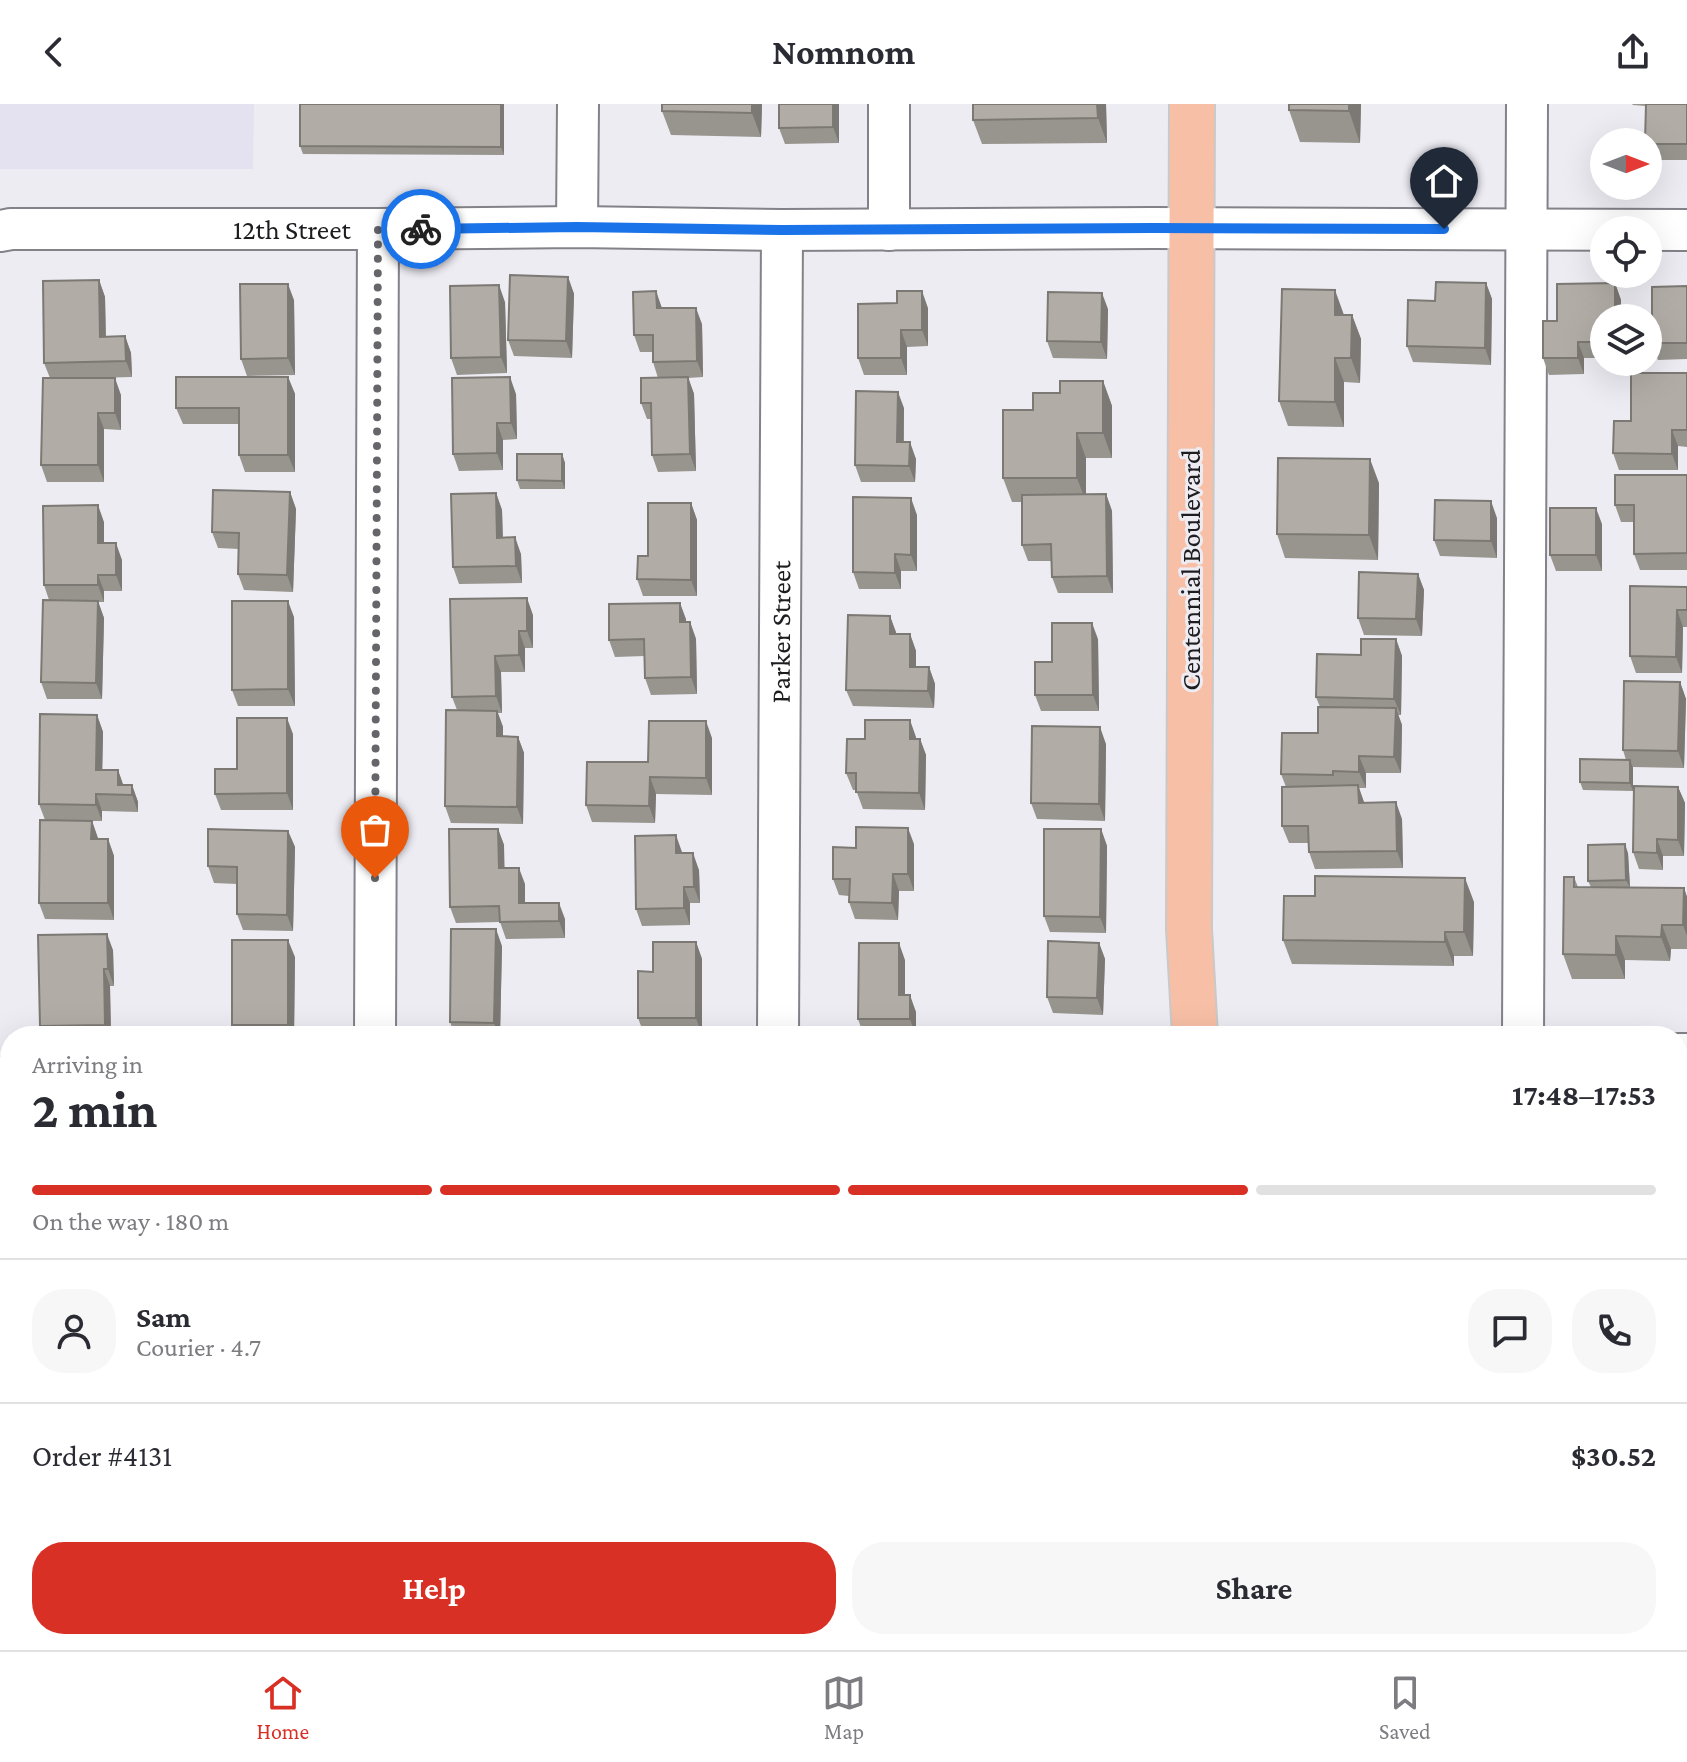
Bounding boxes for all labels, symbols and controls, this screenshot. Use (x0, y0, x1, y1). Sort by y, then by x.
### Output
icon: back (32, 30, 76, 74)
icon: share (1611, 30, 1655, 74)
text: Nomnom (772, 32, 915, 72)
north arrow (1590, 128, 1662, 200)
map controls (1590, 128, 1662, 376)
pin (1410, 147, 1478, 229)
icon: home (1422, 159, 1466, 203)
courier (381, 189, 461, 269)
icon: bike (399, 207, 443, 251)
street label: 12th Street (233, 214, 351, 245)
button: locate (1590, 216, 1662, 288)
button: layers (1590, 304, 1662, 376)
street label: Centennial Boulevard (1175, 449, 1206, 691)
street label: Parker Street (764, 560, 796, 703)
pin (341, 796, 409, 878)
icon: bag (353, 808, 397, 852)
text: Arriving in (32, 1050, 143, 1079)
text: 17:48–17:53 (1512, 1078, 1656, 1111)
text: 2 min (32, 1080, 157, 1138)
text: On the way · 180 m (32, 1207, 229, 1236)
button: person (32, 1289, 116, 1373)
button: chat (1468, 1289, 1552, 1373)
button: phone (1572, 1289, 1656, 1373)
text: Sam (136, 1300, 191, 1333)
text: Courier · 4.7 (136, 1333, 261, 1362)
text: Order #4131 (32, 1439, 172, 1472)
text: $30.52 (1571, 1439, 1656, 1472)
button: Help (32, 1542, 836, 1634)
button: Share (852, 1542, 1656, 1634)
tab: Home (256, 1671, 309, 1744)
tab: Map (822, 1671, 866, 1744)
tab: Saved (1379, 1671, 1431, 1744)

